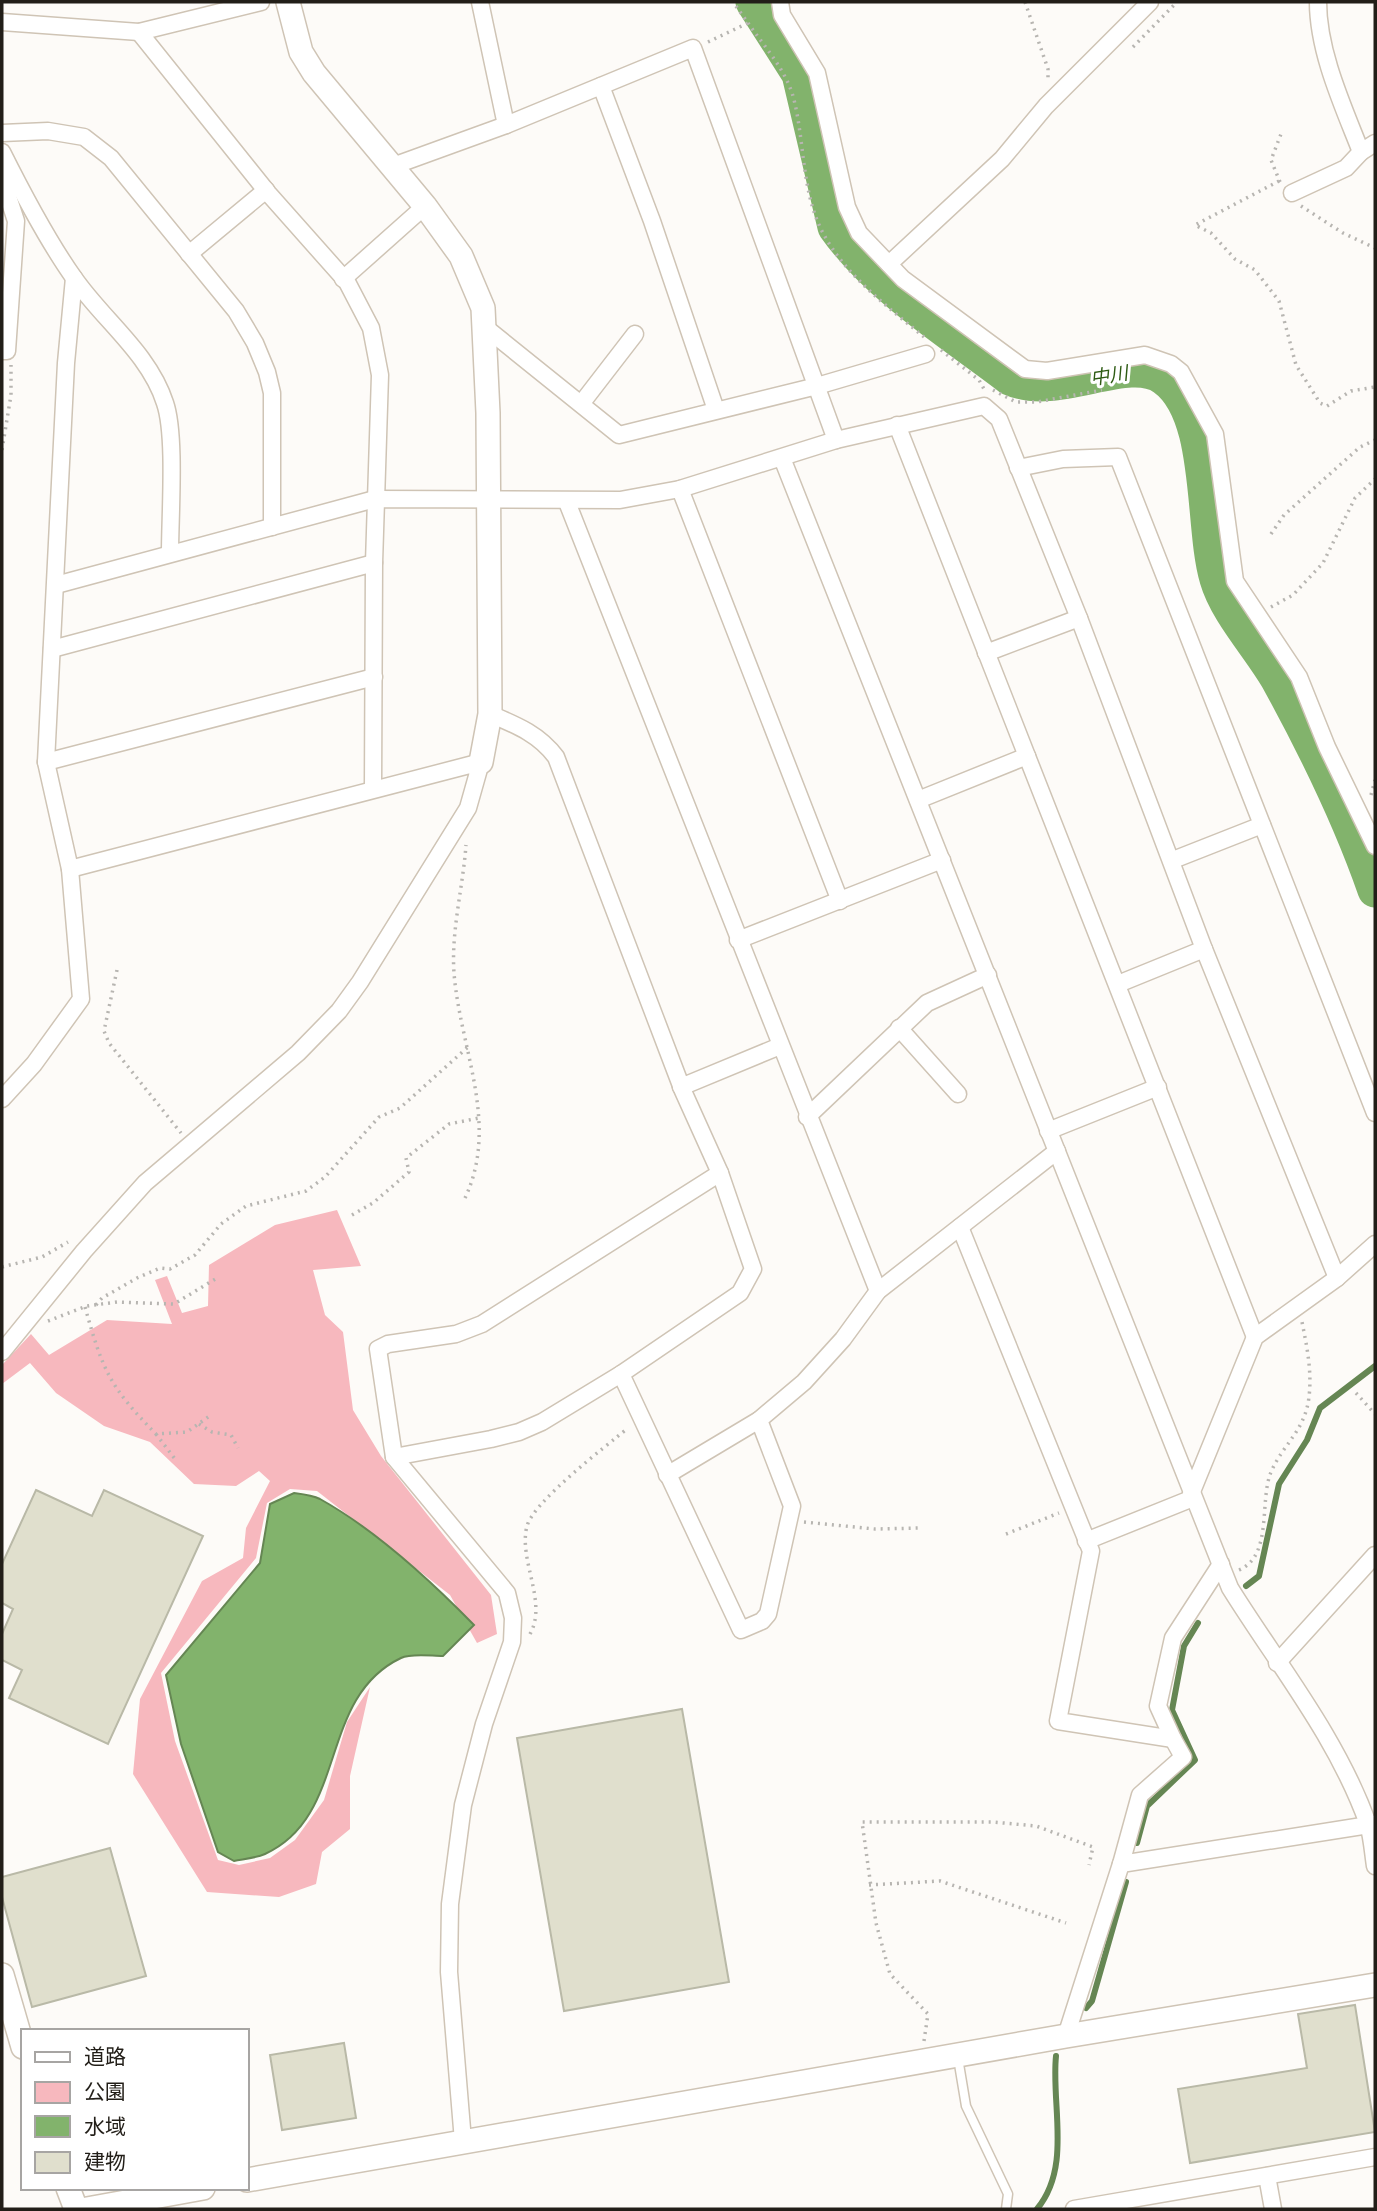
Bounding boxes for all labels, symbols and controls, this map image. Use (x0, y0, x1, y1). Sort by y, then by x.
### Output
water label: 中川 (1088, 360, 1132, 390)
legend (21, 2029, 248, 2190)
text: 道路 (84, 2043, 126, 2070)
text: 公園 (84, 2078, 126, 2105)
text: 水域 (84, 2113, 126, 2140)
text: 建物 (84, 2148, 126, 2175)

